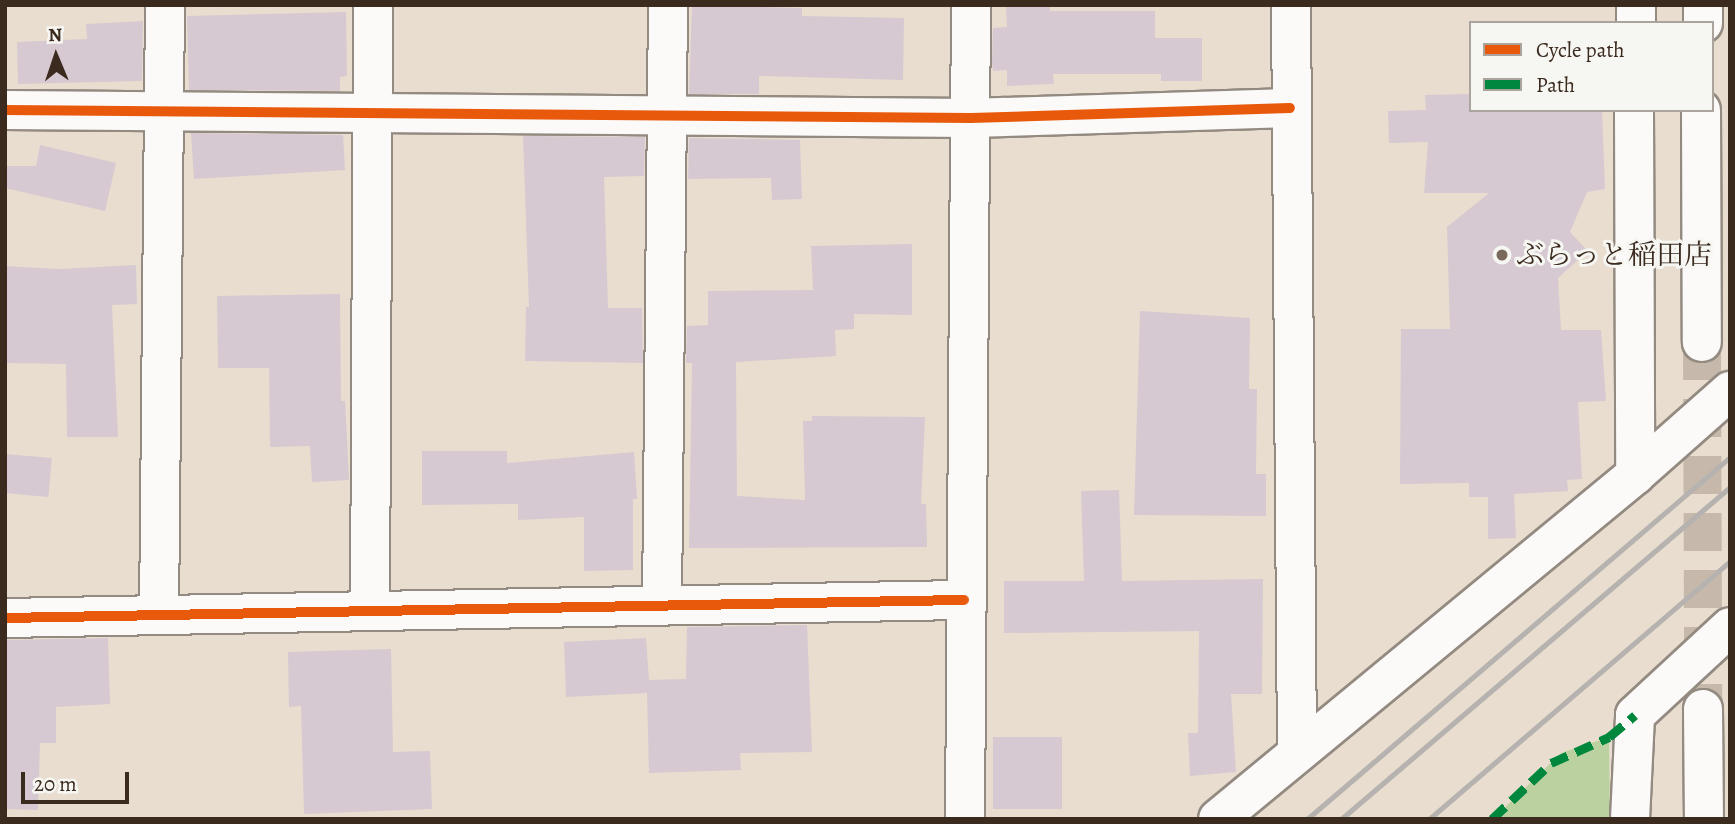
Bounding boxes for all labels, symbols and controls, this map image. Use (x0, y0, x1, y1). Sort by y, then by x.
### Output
north arrow (21, 21, 91, 91)
legend (1469, 21, 1714, 112)
text: N (48, 22, 63, 48)
text: Cycle path (1536, 36, 1625, 64)
text: Path (1536, 71, 1575, 99)
place label: ぶらっと稲田店 (1516, 238, 1712, 272)
marker: ぶらっと稲田店 (1494, 247, 1510, 263)
scale bar (24, 758, 133, 802)
text: 20 m (34, 770, 77, 798)

